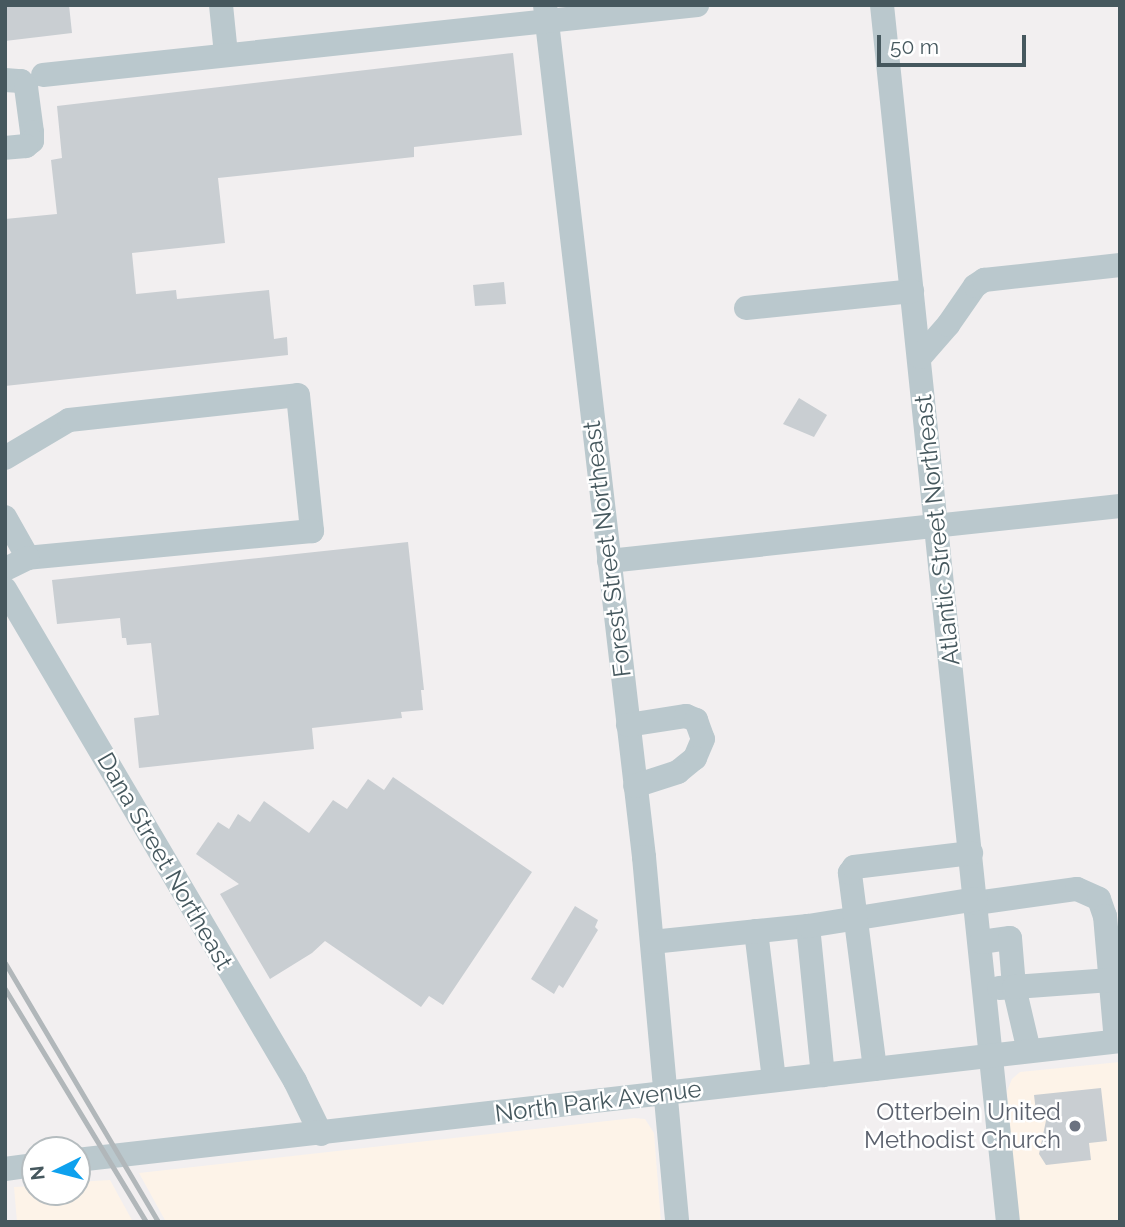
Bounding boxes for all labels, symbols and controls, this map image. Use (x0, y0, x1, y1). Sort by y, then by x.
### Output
scale bar (880, 21, 1029, 65)
text: 50 m (890, 34, 939, 59)
street label: Atlantic Street Northeast (908, 393, 966, 667)
street label: Forest Street Northeast (577, 419, 637, 679)
street label: Dana Street Northeast (91, 747, 239, 975)
street label: North Park Avenue (493, 1074, 703, 1128)
place label: Otterbein United Methodist Church (864, 1098, 1061, 1154)
marker: Otterbein United Methodist Church (1067, 1118, 1083, 1134)
north arrow (21, 1136, 91, 1206)
text: N (25, 1165, 49, 1181)

